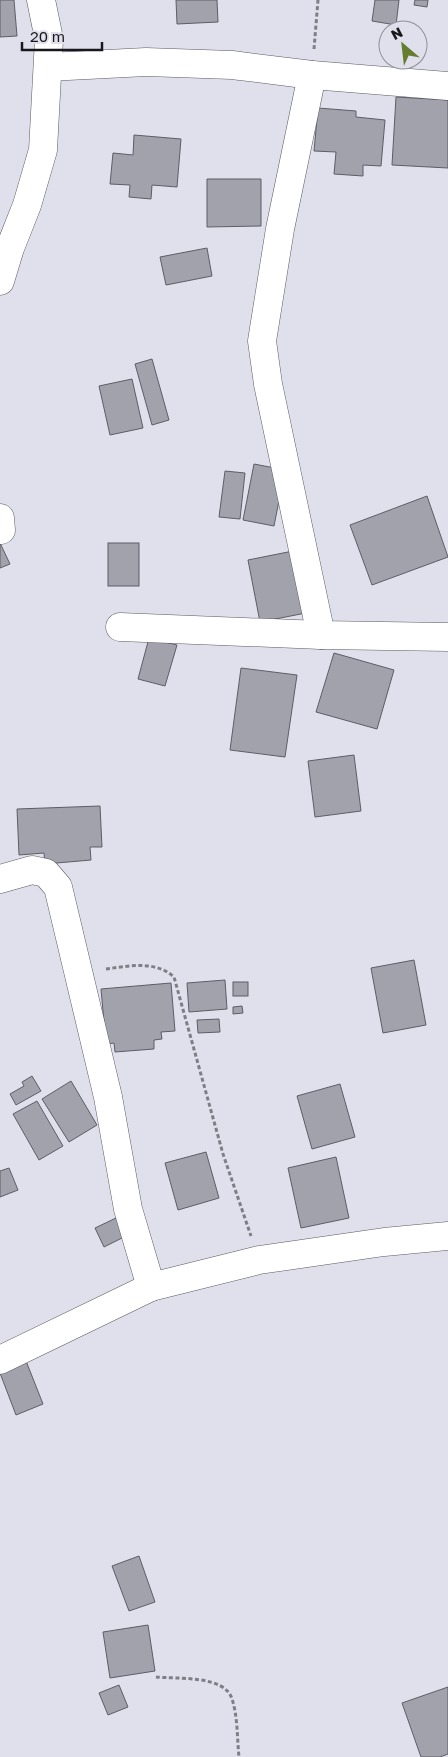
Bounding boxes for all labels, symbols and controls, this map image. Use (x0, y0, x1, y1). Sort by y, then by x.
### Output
scale bar (22, 20, 102, 52)
north arrow (378, 20, 428, 70)
text: N (388, 23, 405, 43)
text: 20 m (30, 27, 65, 45)

